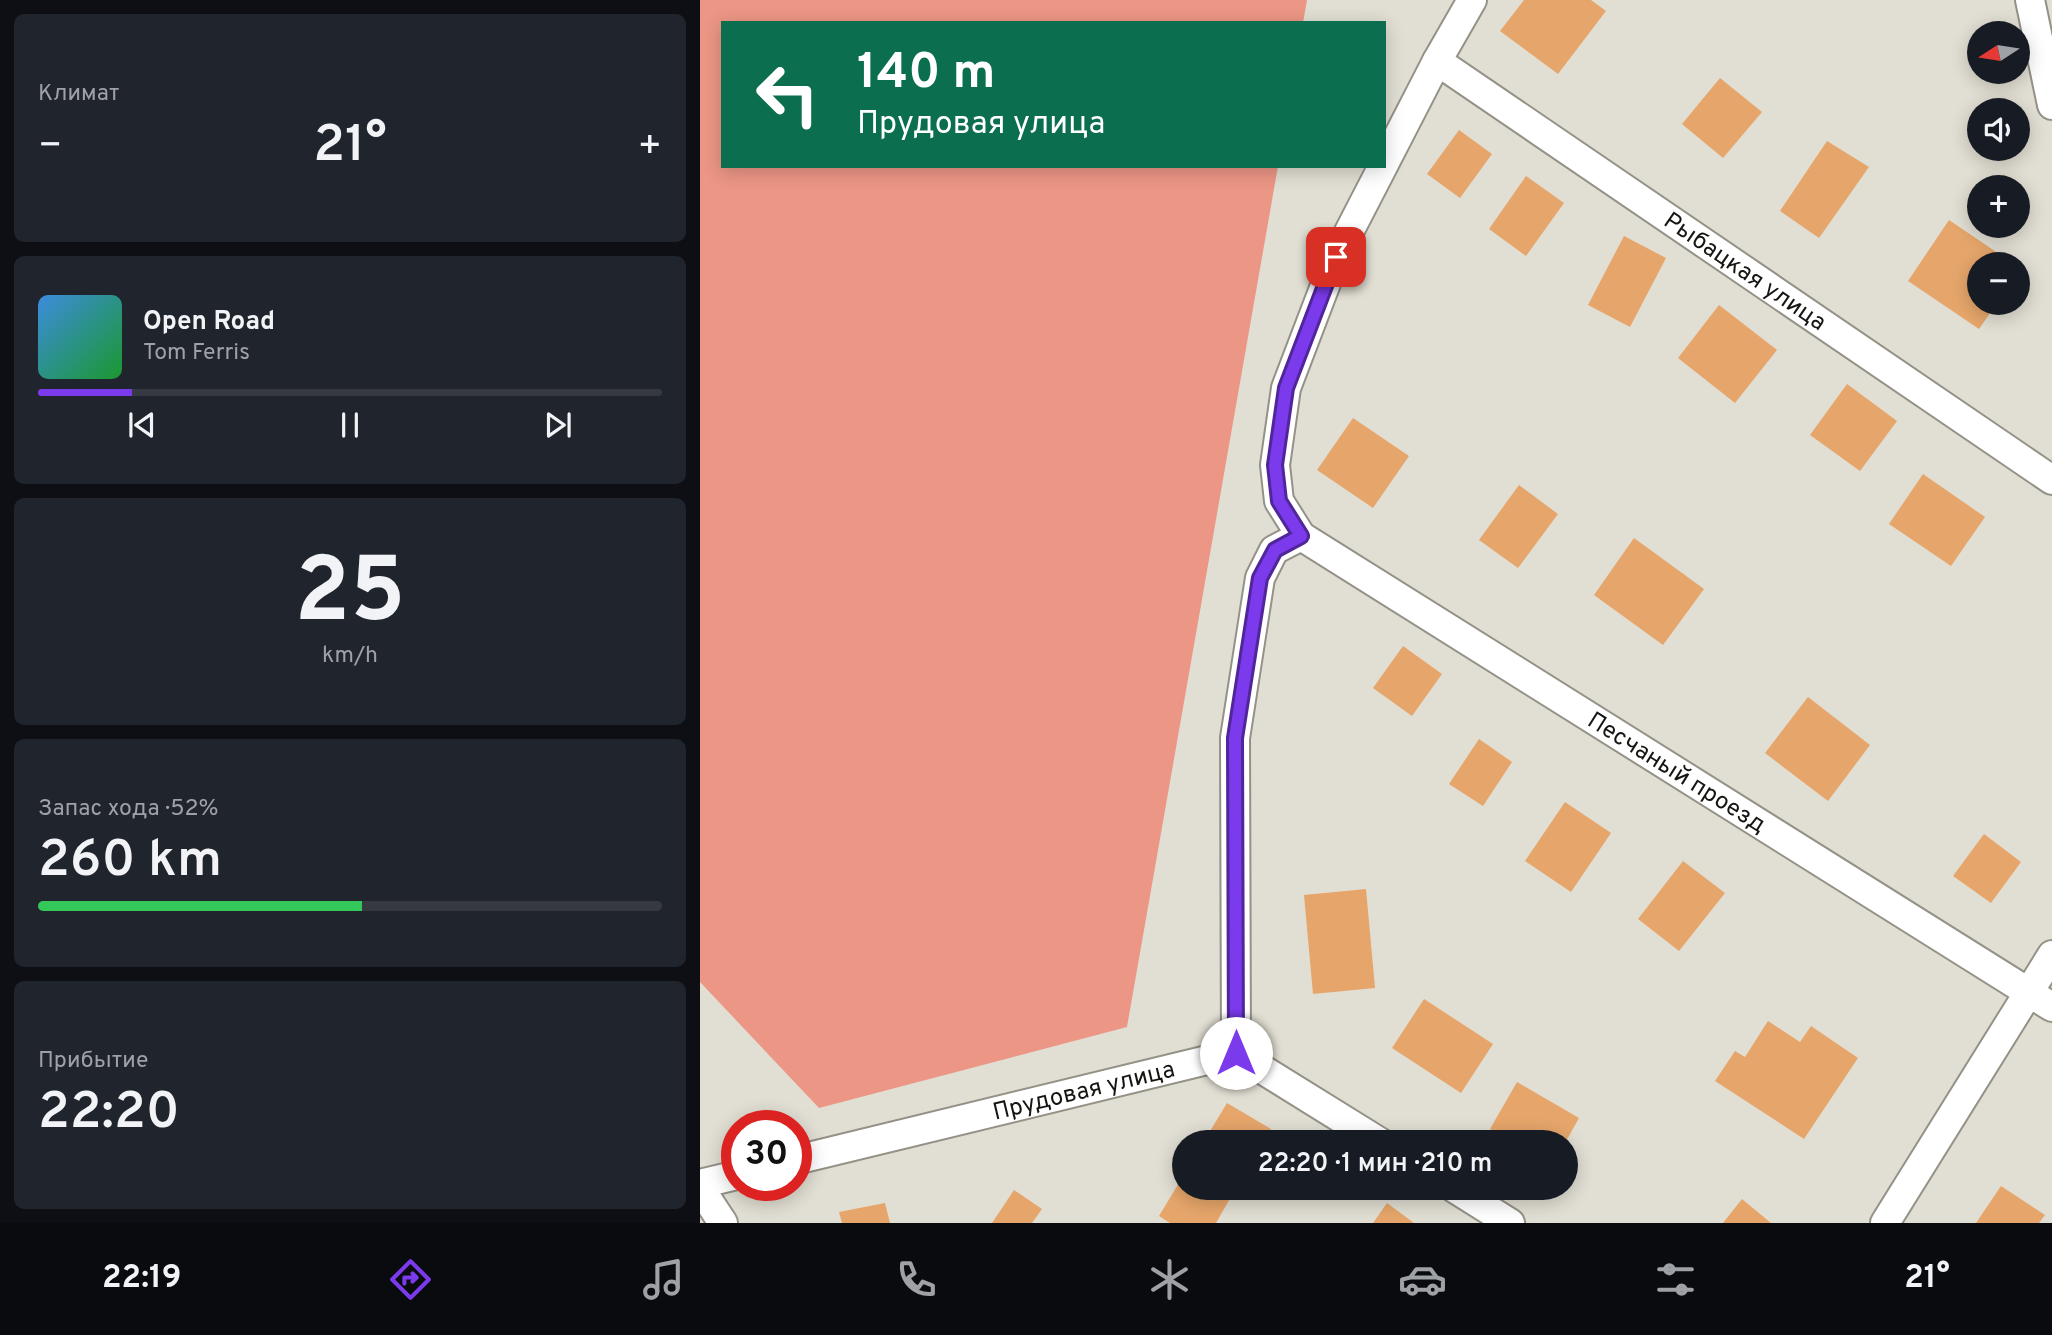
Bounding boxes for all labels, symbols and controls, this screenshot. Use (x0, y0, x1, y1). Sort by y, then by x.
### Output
north arrow (1967, 21, 2030, 84)
map controls (1967, 21, 2030, 315)
text: 140 m (857, 44, 996, 106)
icon: left (742, 49, 833, 140)
text: Климат (38, 80, 119, 109)
button: sound (1967, 98, 2030, 161)
text: Прудовая улица (857, 105, 1105, 145)
text: 21° (313, 114, 387, 180)
text: − (38, 123, 63, 172)
text: + (637, 123, 662, 172)
button: + (1967, 175, 2030, 238)
street label: Рыбацкая улица (1657, 207, 1831, 339)
pin (1306, 227, 1366, 287)
icon: arrive (1317, 238, 1355, 276)
button: − (1967, 252, 2030, 315)
text: Open Road (143, 306, 275, 339)
text: Tom Ferris (143, 339, 250, 368)
icon: previous (123, 406, 161, 444)
icon: pause (331, 406, 369, 444)
icon: next (539, 406, 577, 444)
text: 25 (294, 539, 406, 654)
text: km/h (322, 642, 378, 671)
street label: Песчаный проезд (1581, 706, 1771, 841)
text: Запас хода · 52% (38, 795, 219, 824)
text: 260 km (38, 829, 222, 895)
position arrow (1199, 1016, 1273, 1090)
text: Прибытие (38, 1047, 148, 1076)
street label: Прудовая улица (990, 1055, 1178, 1129)
text: 22:20 (38, 1081, 180, 1147)
speed limit sign: 30 (721, 1110, 812, 1201)
text: 22:20 · 1 мин · 210 m (1258, 1148, 1492, 1181)
icon: directions (386, 1255, 435, 1304)
icon: music (639, 1255, 688, 1304)
icon: phone (892, 1255, 941, 1304)
icon: climate (1145, 1255, 1194, 1304)
icon: car (1398, 1255, 1447, 1304)
icon: filters (1651, 1255, 1700, 1304)
text: 22:19 (102, 1259, 181, 1299)
text: 21° (1904, 1259, 1950, 1299)

